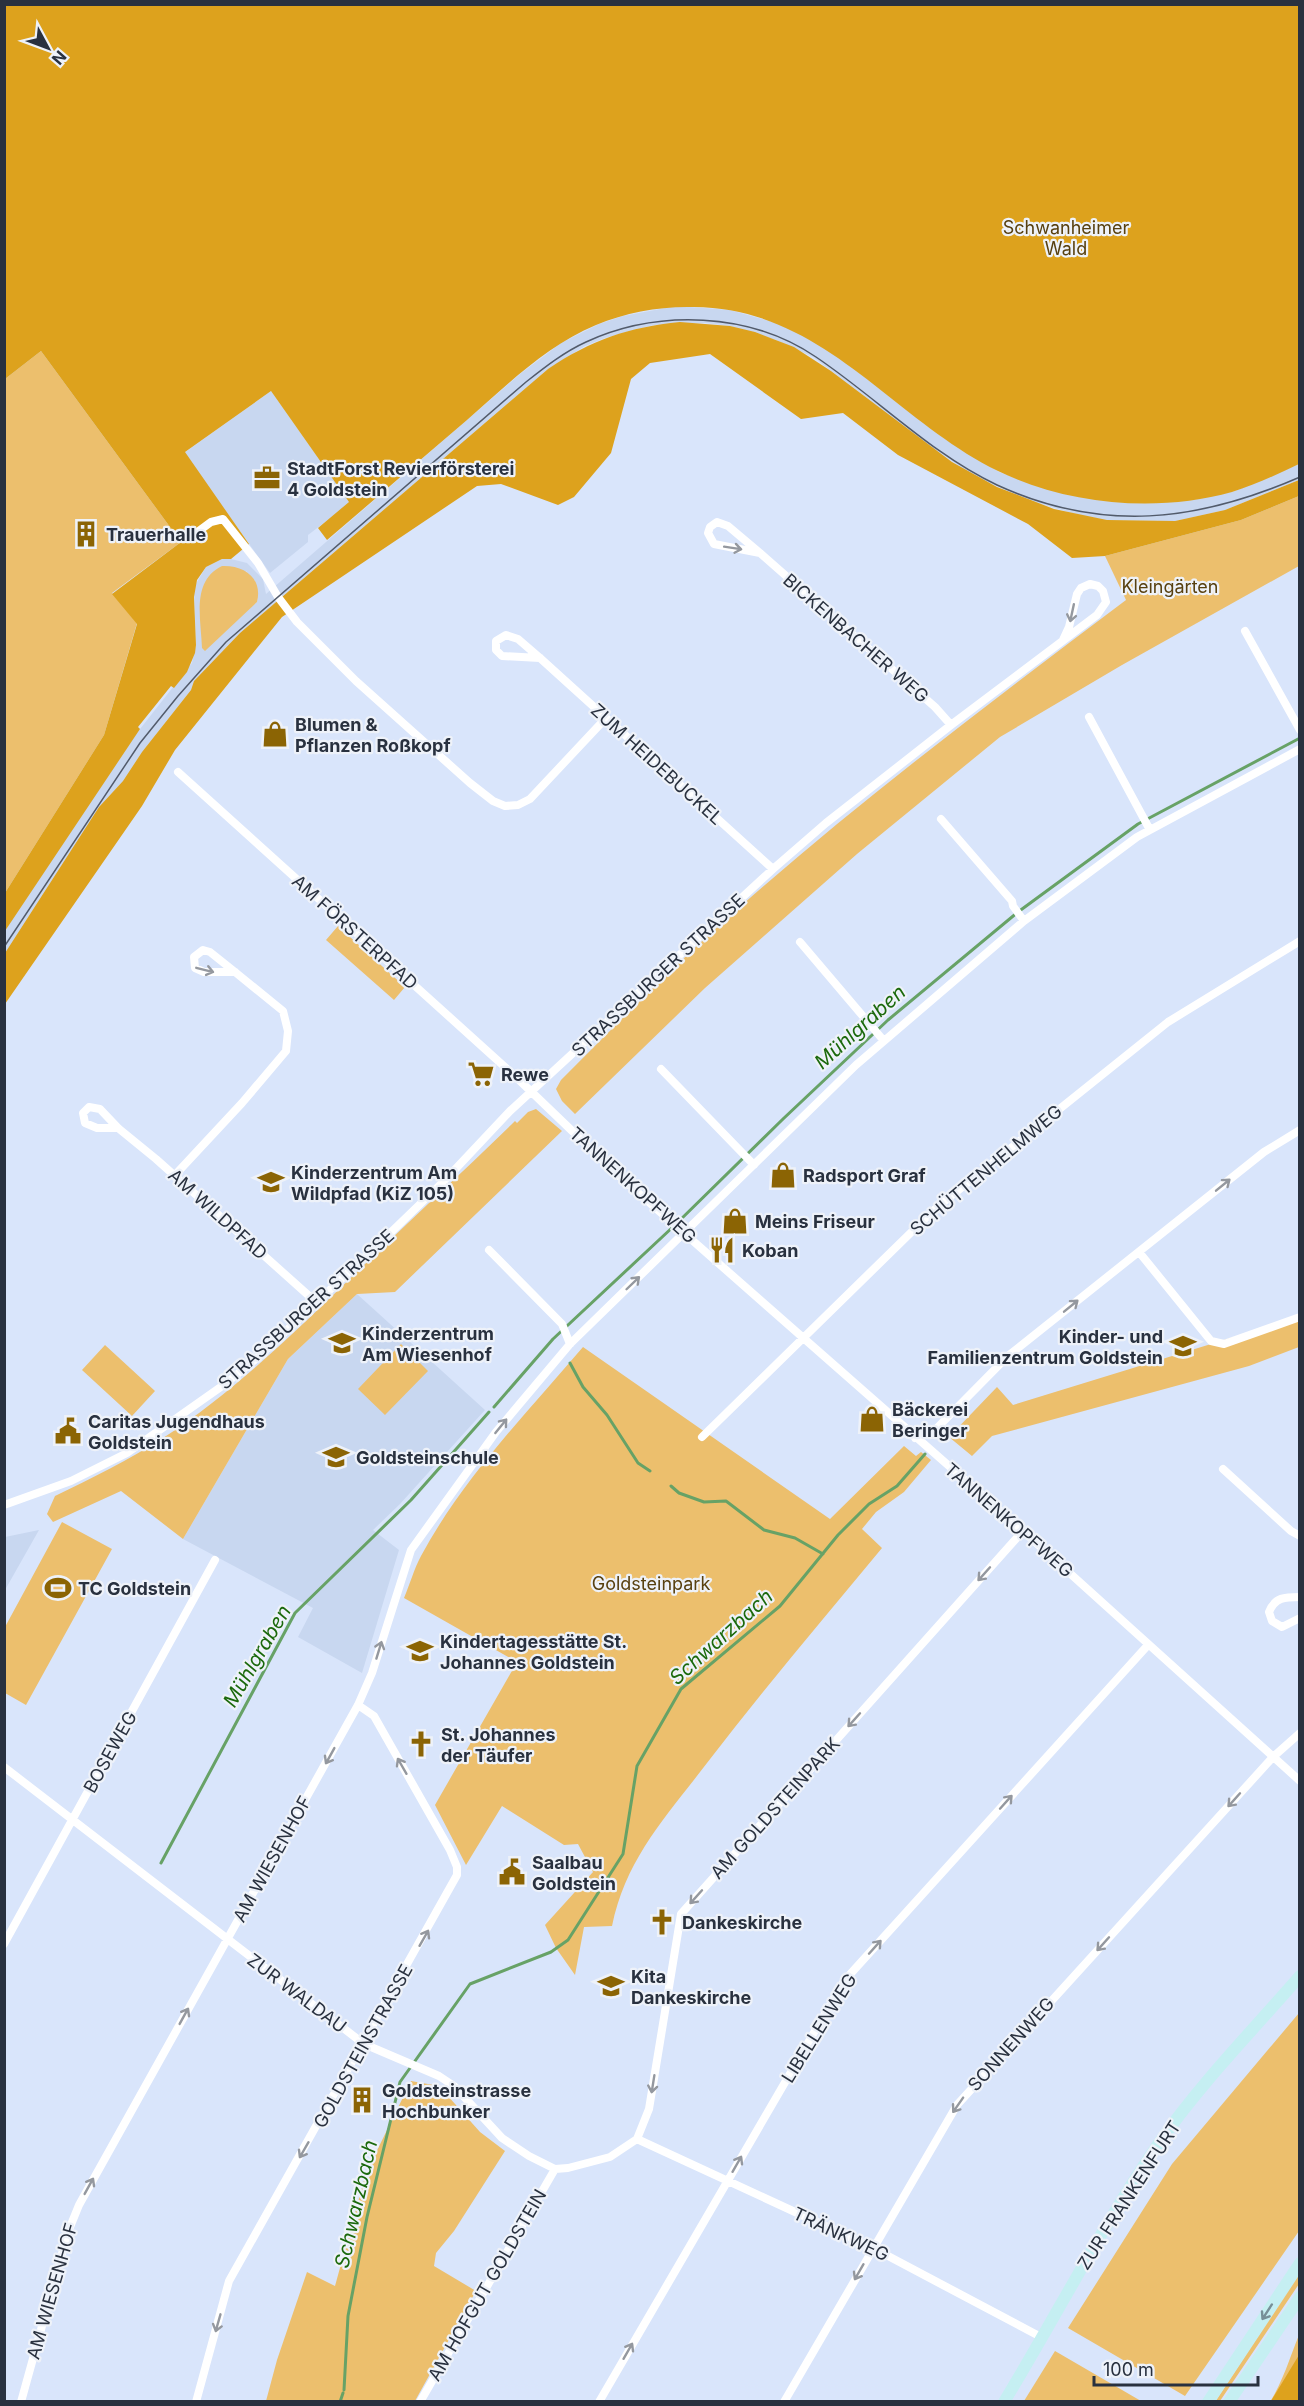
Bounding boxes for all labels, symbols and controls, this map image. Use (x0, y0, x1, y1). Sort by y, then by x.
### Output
north arrow (18, 18, 78, 78)
text: N (48, 47, 71, 69)
park label: Schwanheimer Wald (1003, 217, 1129, 259)
place label: StadtForst Revierförsterei 4 Goldstein (287, 458, 514, 500)
office icon: StadtForst Revierförsterei 4 Goldstein (252, 463, 282, 493)
building icon: Trauerhalle (71, 519, 101, 549)
place label: Trauerhalle (106, 524, 206, 545)
one-way arrow (722, 543, 742, 554)
street label: BICKENBACHER WEG (779, 569, 933, 707)
park label: Kleingärten (1122, 576, 1219, 597)
one-way arrow (1066, 603, 1077, 622)
street label: ZUM HEIDEBUCKEL (587, 699, 727, 829)
place label: Blumen & Pflanzen Roßkopf (295, 714, 451, 756)
shop icon: Blumen & Pflanzen Roßkopf (260, 719, 290, 749)
street label: AM FÖRSTERPFAD (288, 870, 423, 994)
street label: STRASSBURGER STRASSE (567, 889, 749, 1061)
one-way arrow (195, 965, 214, 977)
water label: Mühlgraben (810, 980, 910, 1074)
supermarket icon: Rewe (466, 1059, 496, 1089)
place label: Rewe (501, 1064, 549, 1085)
street label: SCHÜTTENHELMWEG (905, 1100, 1066, 1240)
street label: TANNENKOPFWEG (565, 1123, 701, 1247)
shop icon: Radsport Graf (768, 1160, 798, 1190)
place label: Kinderzentrum Am Wildpfad (KiZ 105) (291, 1162, 457, 1204)
street label: AM WILDPFAD (164, 1164, 272, 1264)
place label: Radsport Graf (803, 1165, 926, 1186)
school or university icon: Kinderzentrum Am Wildpfad (KiZ 105) (256, 1167, 286, 1197)
one-way arrow (1215, 1178, 1231, 1191)
shop icon: Meins Friseur (720, 1206, 750, 1236)
place label: Meins Friseur (755, 1211, 875, 1232)
street label: STRASSBURGER STRASSE (214, 1225, 398, 1393)
restaurant icon: Koban (707, 1235, 737, 1265)
place label: Koban (742, 1240, 798, 1261)
one-way arrow (625, 1276, 640, 1291)
one-way arrow (1063, 1300, 1079, 1313)
place label: Kinderzentrum Am Wiesenhof (362, 1323, 494, 1365)
place label: Kinder- und Familienzentrum Goldstein (928, 1326, 1163, 1368)
school or university icon: Kinderzentrum Am Wiesenhof (327, 1328, 357, 1358)
school or university icon: Kinder- und Familienzentrum Goldstein (1168, 1331, 1198, 1361)
place label: Bäckerei Beringer (892, 1399, 968, 1441)
shop icon: Bäckerei Beringer (857, 1404, 887, 1434)
place label: Caritas Jugendhaus Goldstein (88, 1411, 265, 1453)
public building icon: Caritas Jugendhaus Goldstein (53, 1416, 83, 1446)
one-way arrow (494, 1419, 507, 1435)
school or university icon: Goldsteinschule (321, 1442, 351, 1472)
place label: Goldsteinschule (356, 1447, 499, 1468)
street label: TANNENKOPFWEG (940, 1458, 1078, 1582)
one-way arrow (977, 1566, 991, 1581)
sports icon: TC Goldstein (43, 1573, 73, 1603)
park label: Goldsteinpark (592, 1573, 710, 1594)
place label: TC Goldstein (78, 1578, 191, 1599)
water label: Schwarzbach (664, 1584, 778, 1690)
water label: Mühlgraben (218, 1601, 296, 1711)
place label: Kindertagesstätte St. Johannes Goldstein (440, 1631, 627, 1673)
school or university icon: Kindertagesstätte St. Johannes Goldstein (405, 1636, 435, 1666)
one-way arrow (374, 1641, 385, 1660)
street label: BOSEWEG (79, 1708, 141, 1796)
one-way arrow (847, 1712, 861, 1727)
place label: St. Johannes der Täufer (441, 1724, 556, 1766)
church icon: St. Johannes der Täufer (406, 1729, 436, 1759)
street label: AM GOLDSTEINPARK (706, 1733, 844, 1883)
one-way arrow (324, 1747, 336, 1764)
one-way arrow (396, 1757, 408, 1774)
street label: AM WIESENHOF (229, 1792, 315, 1926)
one-way arrow (1227, 1792, 1241, 1807)
one-way arrow (998, 1795, 1013, 1810)
place label: Saalbau Goldstein (532, 1852, 616, 1894)
public building icon: Saalbau Goldstein (497, 1857, 527, 1887)
one-way arrow (689, 1889, 703, 1904)
church icon: Dankeskirche (647, 1907, 677, 1937)
place label: Dankeskirche (682, 1912, 803, 1933)
one-way arrow (418, 1930, 430, 1947)
one-way arrow (1096, 1936, 1110, 1951)
one-way arrow (868, 1940, 882, 1955)
street label: ZUR WALDAU (243, 1949, 351, 2037)
street label: GOLDSTEINSTRASSE (309, 1961, 417, 2131)
place label: Kita Dankeskirche (631, 1966, 752, 2008)
street label: LIBELLENWEG (777, 1970, 861, 2086)
school or university icon: Kita Dankeskirche (596, 1971, 626, 2001)
street label: SONNENWEG (963, 1993, 1059, 2095)
one-way arrow (178, 2008, 190, 2025)
one-way arrow (647, 2073, 658, 2093)
place label: Goldsteinstrasse Hochbunker (382, 2080, 531, 2122)
building icon: Goldsteinstrasse Hochbunker (347, 2085, 377, 2115)
one-way arrow (952, 2096, 964, 2112)
street label: ZUR FRANKENFURT (1073, 2117, 1185, 2273)
water label: Schwarzbach (330, 2138, 382, 2270)
one-way arrow (298, 2140, 309, 2158)
one-way arrow (732, 2156, 744, 2173)
one-way arrow (83, 2178, 95, 2195)
street label: AM HOFGUT GOLDSTEIN (423, 2185, 551, 2385)
street label: TRÄNKWEG (790, 2202, 893, 2265)
street label: AM WIESENHOF (22, 2220, 82, 2362)
one-way arrow (853, 2263, 865, 2280)
one-way arrow (1261, 2303, 1273, 2319)
one-way arrow (211, 2313, 223, 2332)
one-way arrow (623, 2343, 635, 2360)
scale bar (1094, 2349, 1258, 2387)
text: 100 m (1103, 2359, 1154, 2380)

